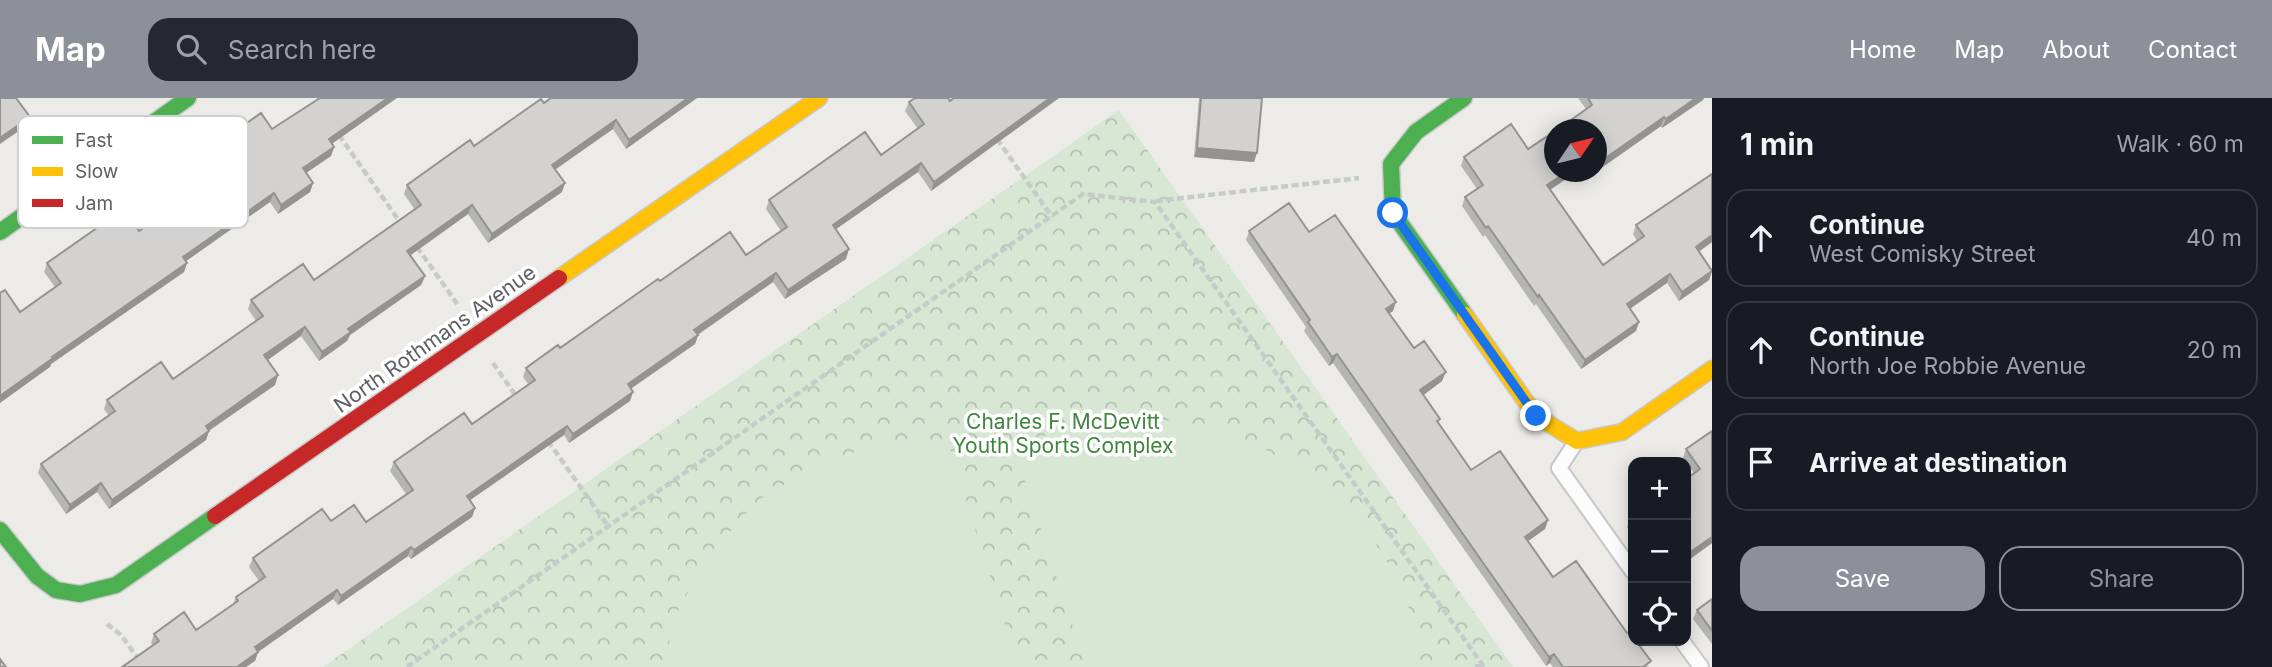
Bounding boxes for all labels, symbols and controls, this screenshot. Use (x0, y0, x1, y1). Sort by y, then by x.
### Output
search box (148, 18, 638, 81)
text: Map (35, 29, 106, 69)
icon: search (172, 30, 210, 68)
text: Search here (228, 34, 376, 65)
text: Home (1849, 35, 1916, 64)
text: Map (1954, 35, 2004, 64)
text: About (2042, 35, 2110, 64)
text: Contact (2148, 35, 2237, 64)
legend (18, 116, 248, 228)
north arrow (1544, 119, 1607, 182)
text: 1 min (1740, 126, 1814, 162)
text: Fast (75, 129, 113, 152)
text: Walk · 60 m (2116, 130, 2244, 158)
text: Slow (75, 160, 118, 183)
text: Jam (75, 192, 113, 215)
route start (1377, 197, 1408, 228)
text: Continue (1809, 209, 1925, 240)
icon: ahead (1742, 219, 1780, 257)
text: 40 m (2186, 224, 2242, 252)
text: West Comisky Street (1809, 240, 2035, 268)
street label: North Rothmans Avenue (329, 259, 540, 418)
text: Continue (1809, 321, 1925, 352)
icon: ahead (1742, 331, 1780, 369)
text: 20 m (2187, 336, 2242, 364)
text: North Joe Robbie Avenue (1809, 352, 2086, 380)
route end (1520, 400, 1551, 431)
park label: Charles F. McDevitt Youth Sports Complex (952, 409, 1174, 458)
icon: arrive (1742, 443, 1780, 481)
text: Arrive at destination (1809, 447, 2068, 478)
map controls (1628, 457, 1691, 646)
button: + (1628, 457, 1691, 520)
button: − (1628, 520, 1691, 583)
button: Save (1740, 546, 1985, 611)
button: Share (1999, 546, 2244, 611)
button: locate (1628, 583, 1691, 646)

